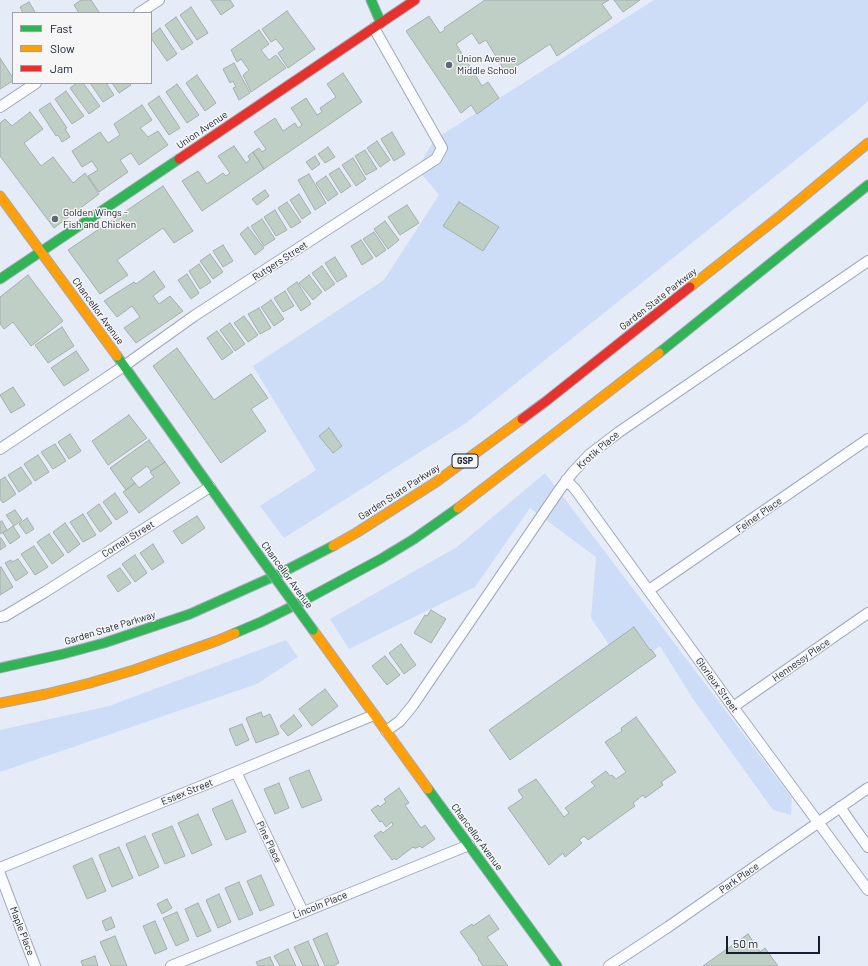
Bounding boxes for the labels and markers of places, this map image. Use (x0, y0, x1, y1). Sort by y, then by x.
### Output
place label: Union Avenue Middle School (457, 53, 517, 76)
marker: Union Avenue Middle School (444, 60, 454, 70)
place label: Golden Wings - Fish and Chicken (63, 207, 136, 230)
marker: Golden Wings - Fish and Chicken (50, 214, 60, 224)

